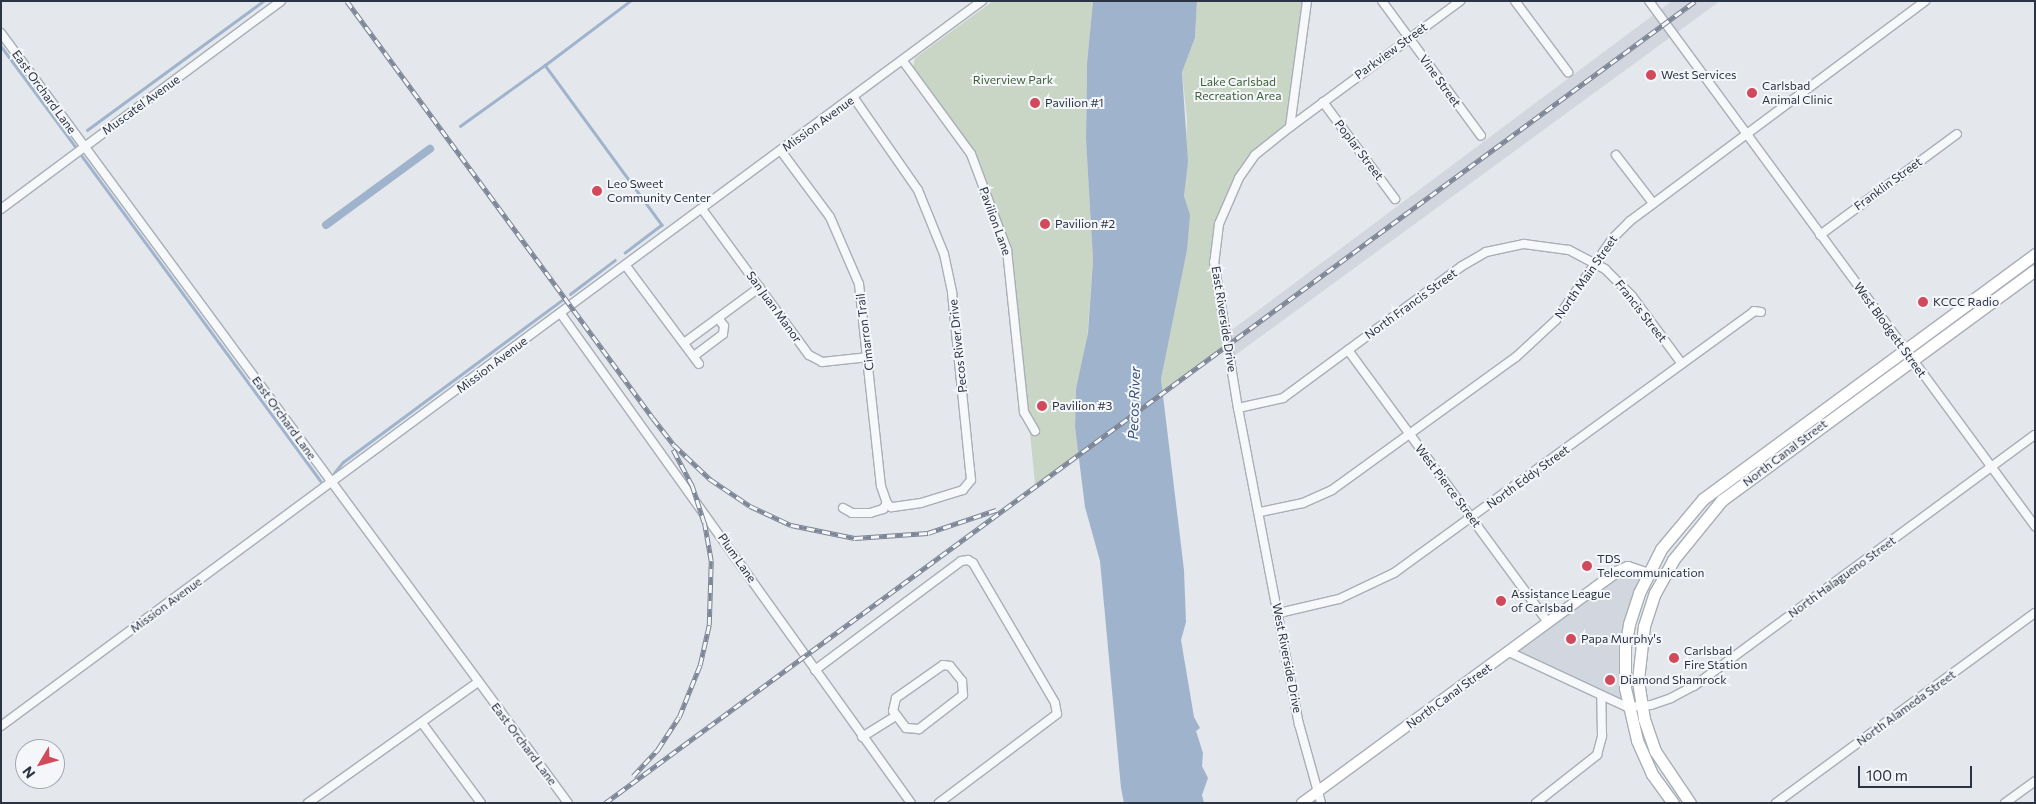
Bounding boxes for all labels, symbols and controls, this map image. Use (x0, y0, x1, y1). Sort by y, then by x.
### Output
street label: Parkview Street (1352, 20, 1430, 82)
street label: East Orchard Lane (9, 47, 79, 137)
street label: Vine Street (1416, 52, 1464, 110)
place label: West Services (1661, 68, 1737, 82)
marker: West Services (1645, 69, 1657, 81)
street label: Muscatel Avenue (99, 72, 183, 138)
park label: Riverview Park (973, 73, 1053, 87)
park label: Lake Carlsbad Recreation Area (1195, 75, 1281, 103)
place label: Carlsbad Animal Clinic (1762, 79, 1833, 107)
marker: Carlsbad Animal Clinic (1746, 87, 1758, 99)
street label: Mission Avenue (779, 93, 857, 155)
place label: Pavilion #1 (1045, 96, 1104, 110)
marker: Pavilion #1 (1029, 97, 1041, 109)
street label: Poplar Street (1332, 117, 1386, 183)
street label: Franklin Street (1851, 155, 1925, 213)
place label: Leo Sweet Community Center (607, 177, 711, 205)
marker: Leo Sweet Community Center (591, 185, 603, 197)
street label: Pavilion Lane (976, 185, 1014, 257)
place label: Pavilion #2 (1055, 217, 1115, 231)
marker: Pavilion #2 (1039, 218, 1051, 230)
street label: North Main Street (1552, 232, 1620, 322)
street label: East Riverside Drive (1209, 265, 1239, 373)
street label: North Francis Street (1362, 266, 1460, 342)
street label: San Juan Manor (743, 269, 805, 345)
street label: Francis Street (1612, 277, 1670, 345)
street label: West Blodgett Street (1851, 280, 1929, 380)
street label: Cimarron Trail (853, 293, 877, 371)
place label: KCCC Radio (1933, 295, 1999, 309)
marker: KCCC Radio (1917, 296, 1929, 308)
street label: Pecos River Drive (946, 299, 970, 393)
street label: Mission Avenue (454, 334, 530, 396)
water label: Pecos River (1124, 366, 1144, 440)
street label: East Orchard Lane (249, 373, 319, 463)
place label: Pavilion #3 (1052, 399, 1112, 413)
marker: Pavilion #3 (1036, 400, 1048, 412)
street label: North Canal Street (1740, 417, 1830, 489)
street label: West Pierce Street (1412, 442, 1484, 530)
street label: North Eddy Street (1484, 442, 1572, 512)
street label: Plum Lane (715, 531, 759, 585)
street label: North Halagueno Street (1785, 533, 1899, 621)
place label: TDS Telecommunication (1597, 552, 1704, 580)
marker: TDS Telecommunication (1581, 560, 1593, 572)
street label: Mission Avenue (127, 574, 205, 636)
place label: Assistance League of Carlsbad (1511, 587, 1610, 615)
marker: Assistance League of Carlsbad (1495, 595, 1507, 607)
street label: West Riverside Drive (1269, 602, 1305, 714)
place label: Papa Murphy's (1581, 632, 1661, 646)
marker: Papa Murphy's (1565, 633, 1577, 645)
place label: Carlsbad Fire Station (1684, 644, 1747, 672)
marker: Carlsbad Fire Station (1668, 652, 1680, 664)
street label: North Canal Street (1404, 660, 1494, 732)
street label: North Alameda Street (1854, 667, 1958, 749)
place label: Diamond Shamrock (1620, 673, 1727, 687)
marker: Diamond Shamrock (1604, 674, 1616, 686)
street label: East Orchard Lane (488, 700, 560, 788)
north arrow (15, 739, 65, 789)
scale bar (1861, 756, 1975, 788)
text: N (18, 763, 38, 782)
text: 100 m (1866, 766, 1908, 784)

